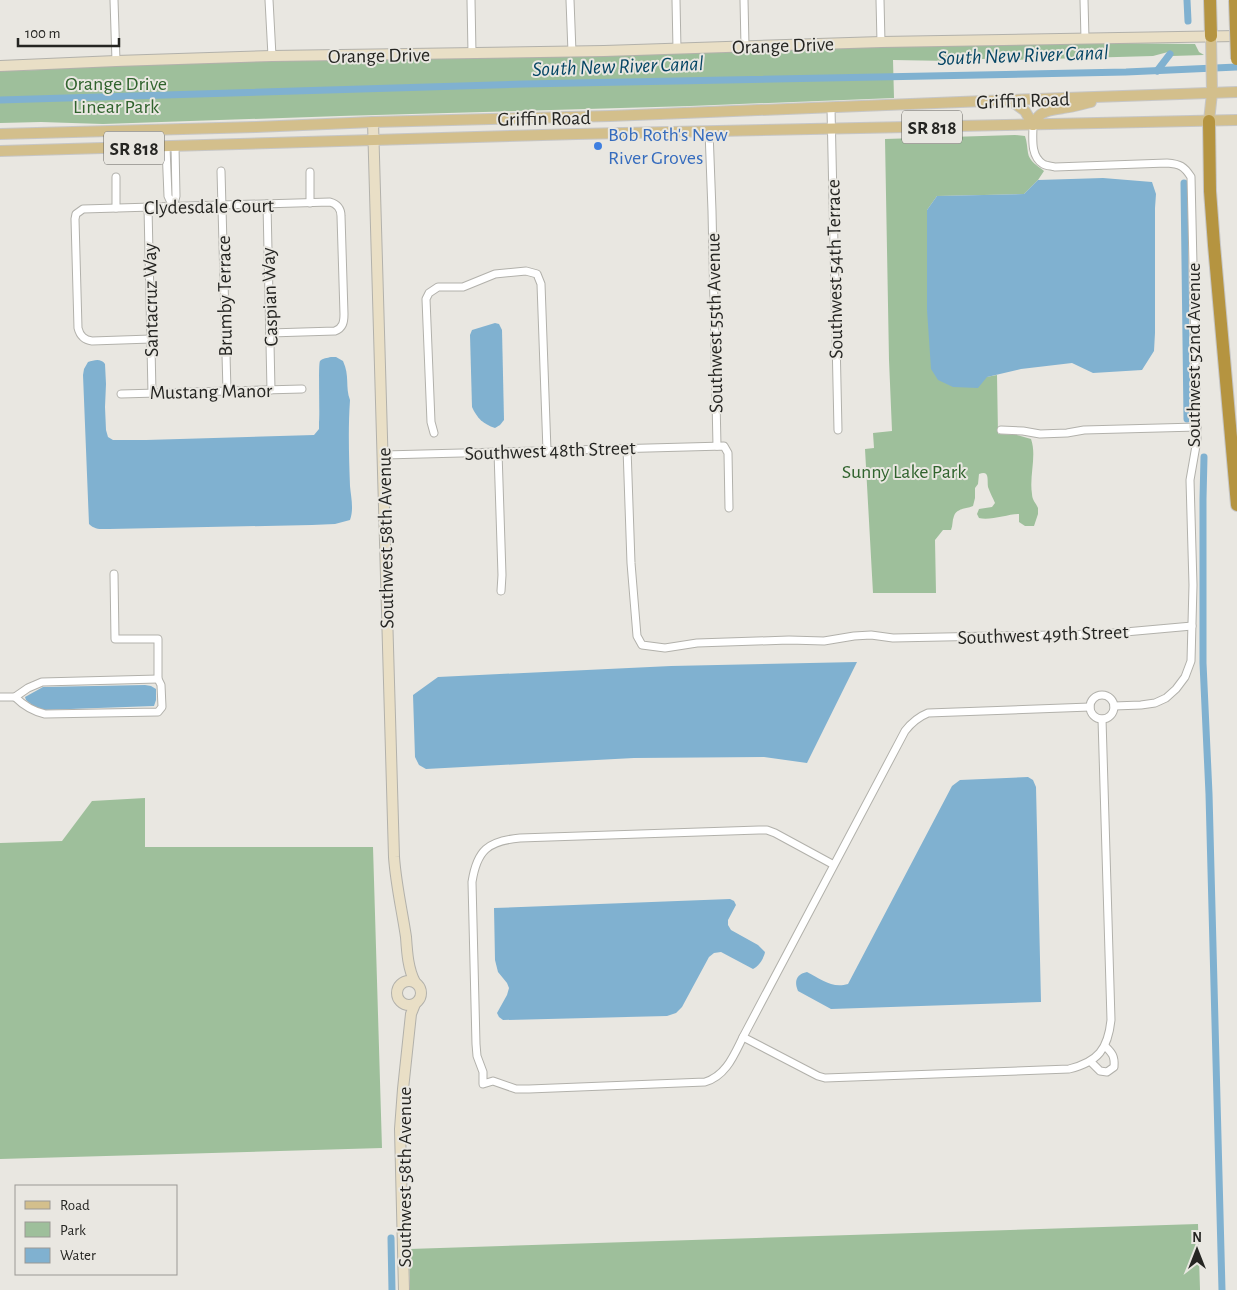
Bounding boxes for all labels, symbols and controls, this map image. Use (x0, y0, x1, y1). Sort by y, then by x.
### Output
scale bar (18, 15, 119, 47)
text: 100 m (25, 26, 60, 41)
street label: Orange Drive (732, 34, 834, 58)
water label: South New River Canal (937, 42, 1109, 69)
street label: Orange Drive (328, 45, 430, 67)
water label: South New River Canal (532, 53, 704, 80)
park label: Orange Drive Linear Park (65, 74, 167, 117)
street label: Griffin Road (976, 89, 1070, 113)
street label: Griffin Road (497, 108, 591, 130)
road number: SR 818 (902, 110, 962, 144)
place label: Bob Roth's New River Groves (608, 125, 728, 168)
road number: SR 818 (104, 132, 164, 164)
marker: Bob Roth's New River Groves (592, 140, 604, 152)
street label: Southwest 54th Terrace (823, 179, 847, 359)
street label: Clydesdale Court (144, 196, 275, 218)
street label: Southwest 55th Avenue (703, 233, 727, 413)
street label: Brumby Terrace (214, 235, 236, 357)
street label: Santacruz Way (140, 242, 162, 357)
street label: Caspian Way (258, 247, 282, 347)
street label: Southwest 52nd Avenue (1184, 263, 1204, 447)
street label: Mustang Manor (149, 381, 273, 403)
street label: Southwest 48th Street (464, 438, 637, 464)
street label: Southwest 58th Avenue (374, 447, 398, 629)
park label: Sunny Lake Park (842, 462, 966, 482)
street label: Southwest 49th Street (957, 622, 1130, 648)
street label: Southwest 58th Avenue (395, 1086, 415, 1268)
legend (15, 1185, 178, 1275)
text: Road (60, 1198, 90, 1213)
text: Park (60, 1223, 86, 1238)
north arrow (1172, 1225, 1222, 1275)
text: N (1192, 1231, 1202, 1245)
text: Water (60, 1248, 96, 1263)

